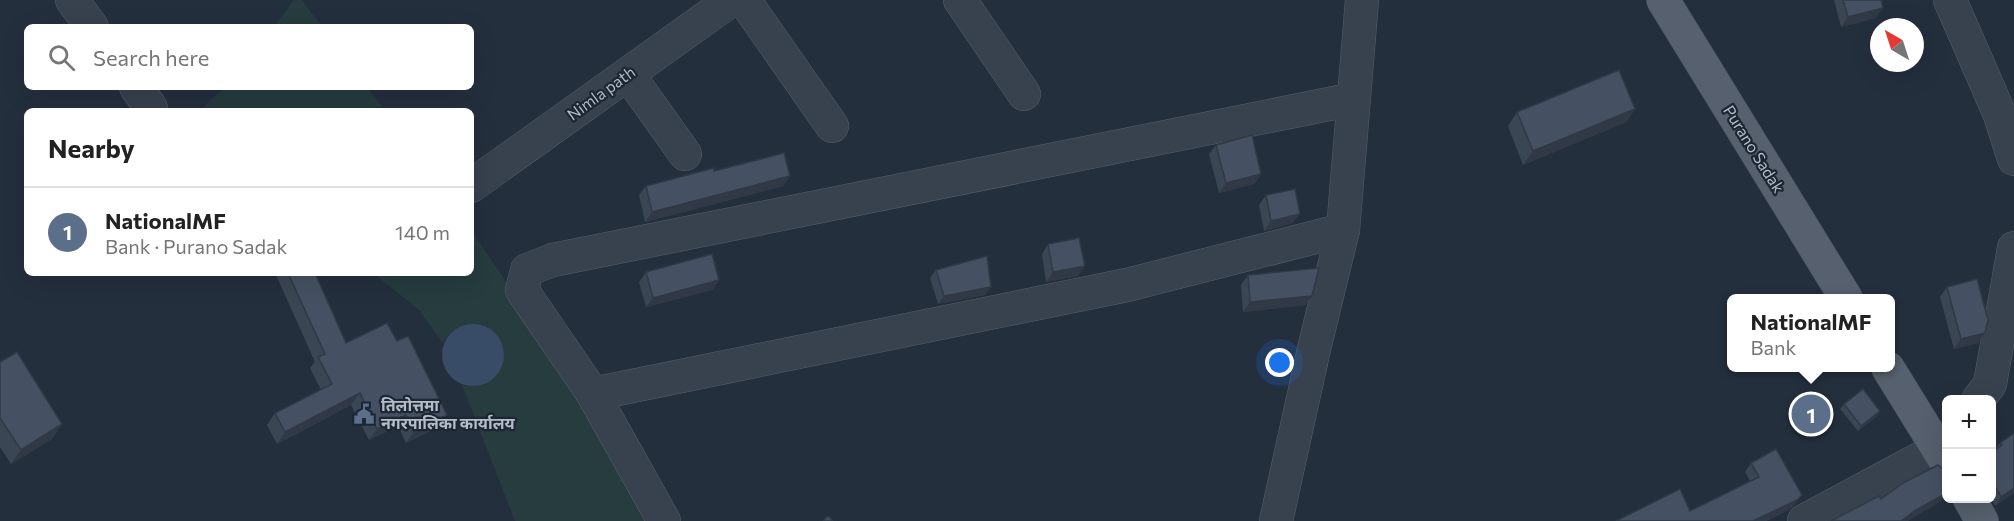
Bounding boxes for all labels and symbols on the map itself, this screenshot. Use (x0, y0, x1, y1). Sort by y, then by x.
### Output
north arrow (1870, 18, 1924, 72)
street label: Nimla path (563, 62, 638, 124)
street label: Purano Sadak (1720, 102, 1789, 196)
your location (1265, 348, 1294, 377)
pin: 1 (1792, 392, 1830, 436)
place label: तिलोत्तमा नगरपालिका कार्यालय (381, 395, 516, 432)
public building icon: तिलोत्तमा नगरपालिका कार्यालय (352, 402, 376, 426)

